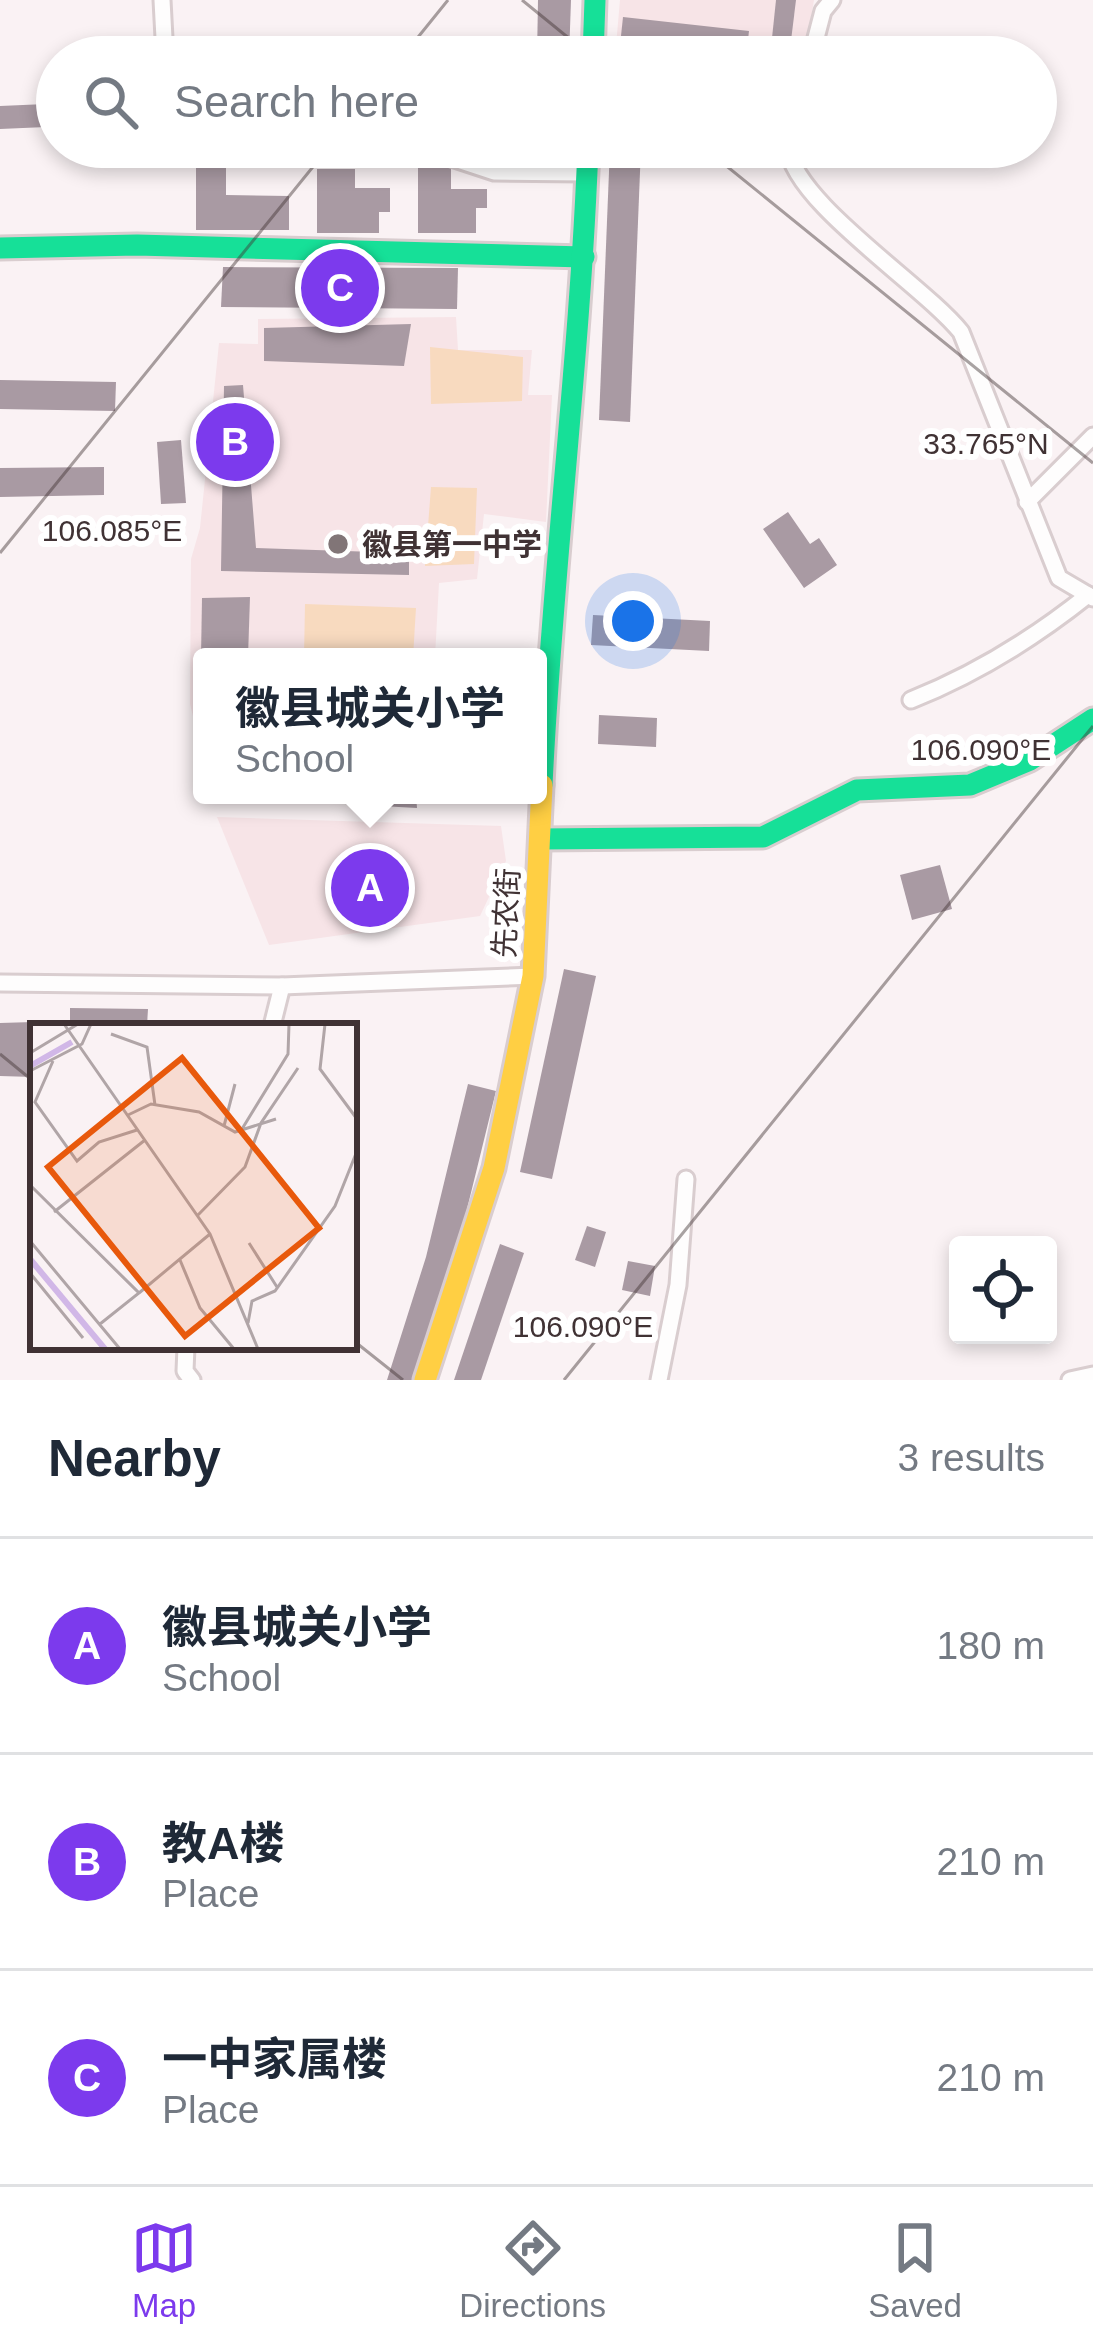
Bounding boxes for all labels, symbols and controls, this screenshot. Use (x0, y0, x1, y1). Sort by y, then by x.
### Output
search box (36, 36, 1057, 168)
icon: search (78, 69, 144, 135)
text: Search here (174, 76, 419, 127)
pin: C (301, 243, 379, 333)
pin: B (196, 397, 274, 487)
text: 33.765°N (923, 427, 1049, 460)
text: 106.085°E (42, 514, 182, 547)
place label: 徽县第一中学 (362, 528, 542, 561)
marker: 徽县第一中学 (325, 531, 351, 557)
your location (603, 591, 663, 651)
popup (193, 648, 547, 804)
text: 徽县城关小学 (235, 683, 505, 734)
text: 106.090°E (911, 733, 1051, 766)
text: School (235, 737, 354, 780)
pin: A (331, 843, 409, 933)
street label: 先农街 (487, 867, 525, 959)
inset map (30, 1023, 357, 1350)
map controls (949, 1236, 1057, 1344)
button: locate (949, 1236, 1057, 1344)
text: 106.090°E (513, 1310, 653, 1343)
text: Nearby (48, 1430, 221, 1487)
text: 3 results (898, 1436, 1045, 1479)
text: 徽县城关小学 (162, 1602, 432, 1653)
text: A (73, 1624, 101, 1667)
text: 180 m (937, 1624, 1045, 1667)
text: School (162, 1656, 281, 1699)
text: 教A楼 (162, 1818, 285, 1869)
text: B (73, 1840, 101, 1883)
text: 210 m (937, 1840, 1045, 1883)
text: Place (162, 1872, 260, 1915)
text: 一中家属楼 (162, 2034, 387, 2085)
text: C (73, 2056, 101, 2099)
text: 210 m (937, 2056, 1045, 2099)
text: Place (162, 2088, 260, 2131)
tab: Map (131, 2215, 197, 2325)
tab: Directions (459, 2215, 606, 2325)
tab: Saved (868, 2215, 962, 2325)

